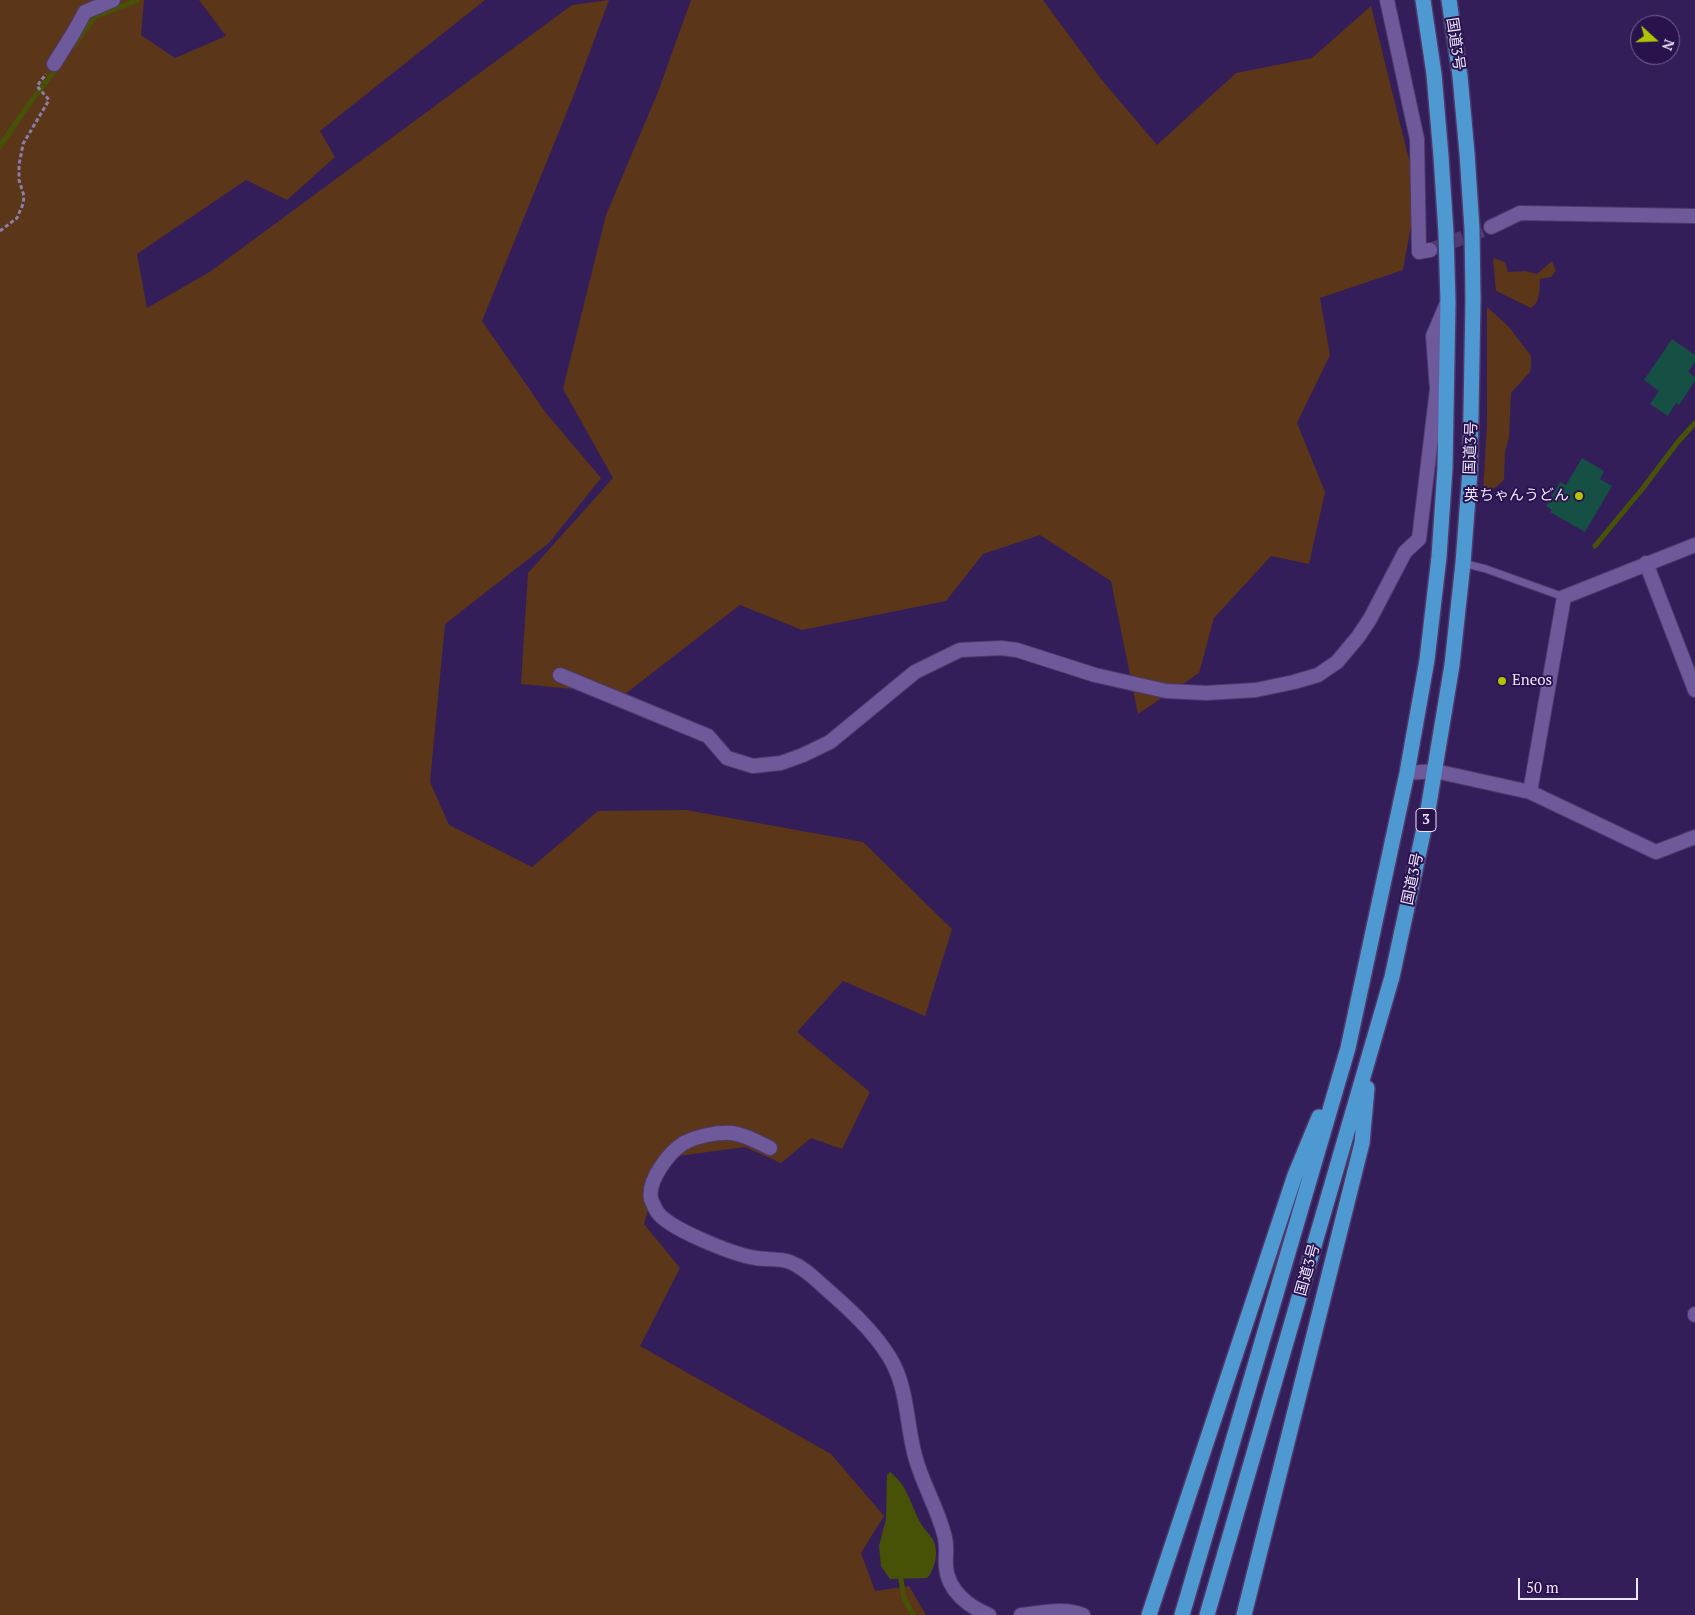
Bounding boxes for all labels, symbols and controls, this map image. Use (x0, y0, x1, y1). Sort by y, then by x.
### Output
north arrow (1630, 15, 1680, 65)
street label: 国道3号 (1442, 17, 1468, 71)
text: N (1658, 37, 1679, 53)
street label: 国道3号 (1461, 421, 1481, 475)
place label: 英ちゃんうどん (1464, 487, 1569, 505)
marker: 英ちゃんうどん (1573, 490, 1585, 502)
place label: Eneos (1512, 672, 1552, 690)
marker: Eneos (1496, 675, 1508, 687)
road number: 3 (1416, 808, 1436, 832)
street label: 国道3号 (1399, 851, 1427, 907)
street label: 国道3号 (1292, 1242, 1324, 1298)
scale bar (1520, 1568, 1640, 1600)
text: 50 m (1526, 1577, 1559, 1597)

